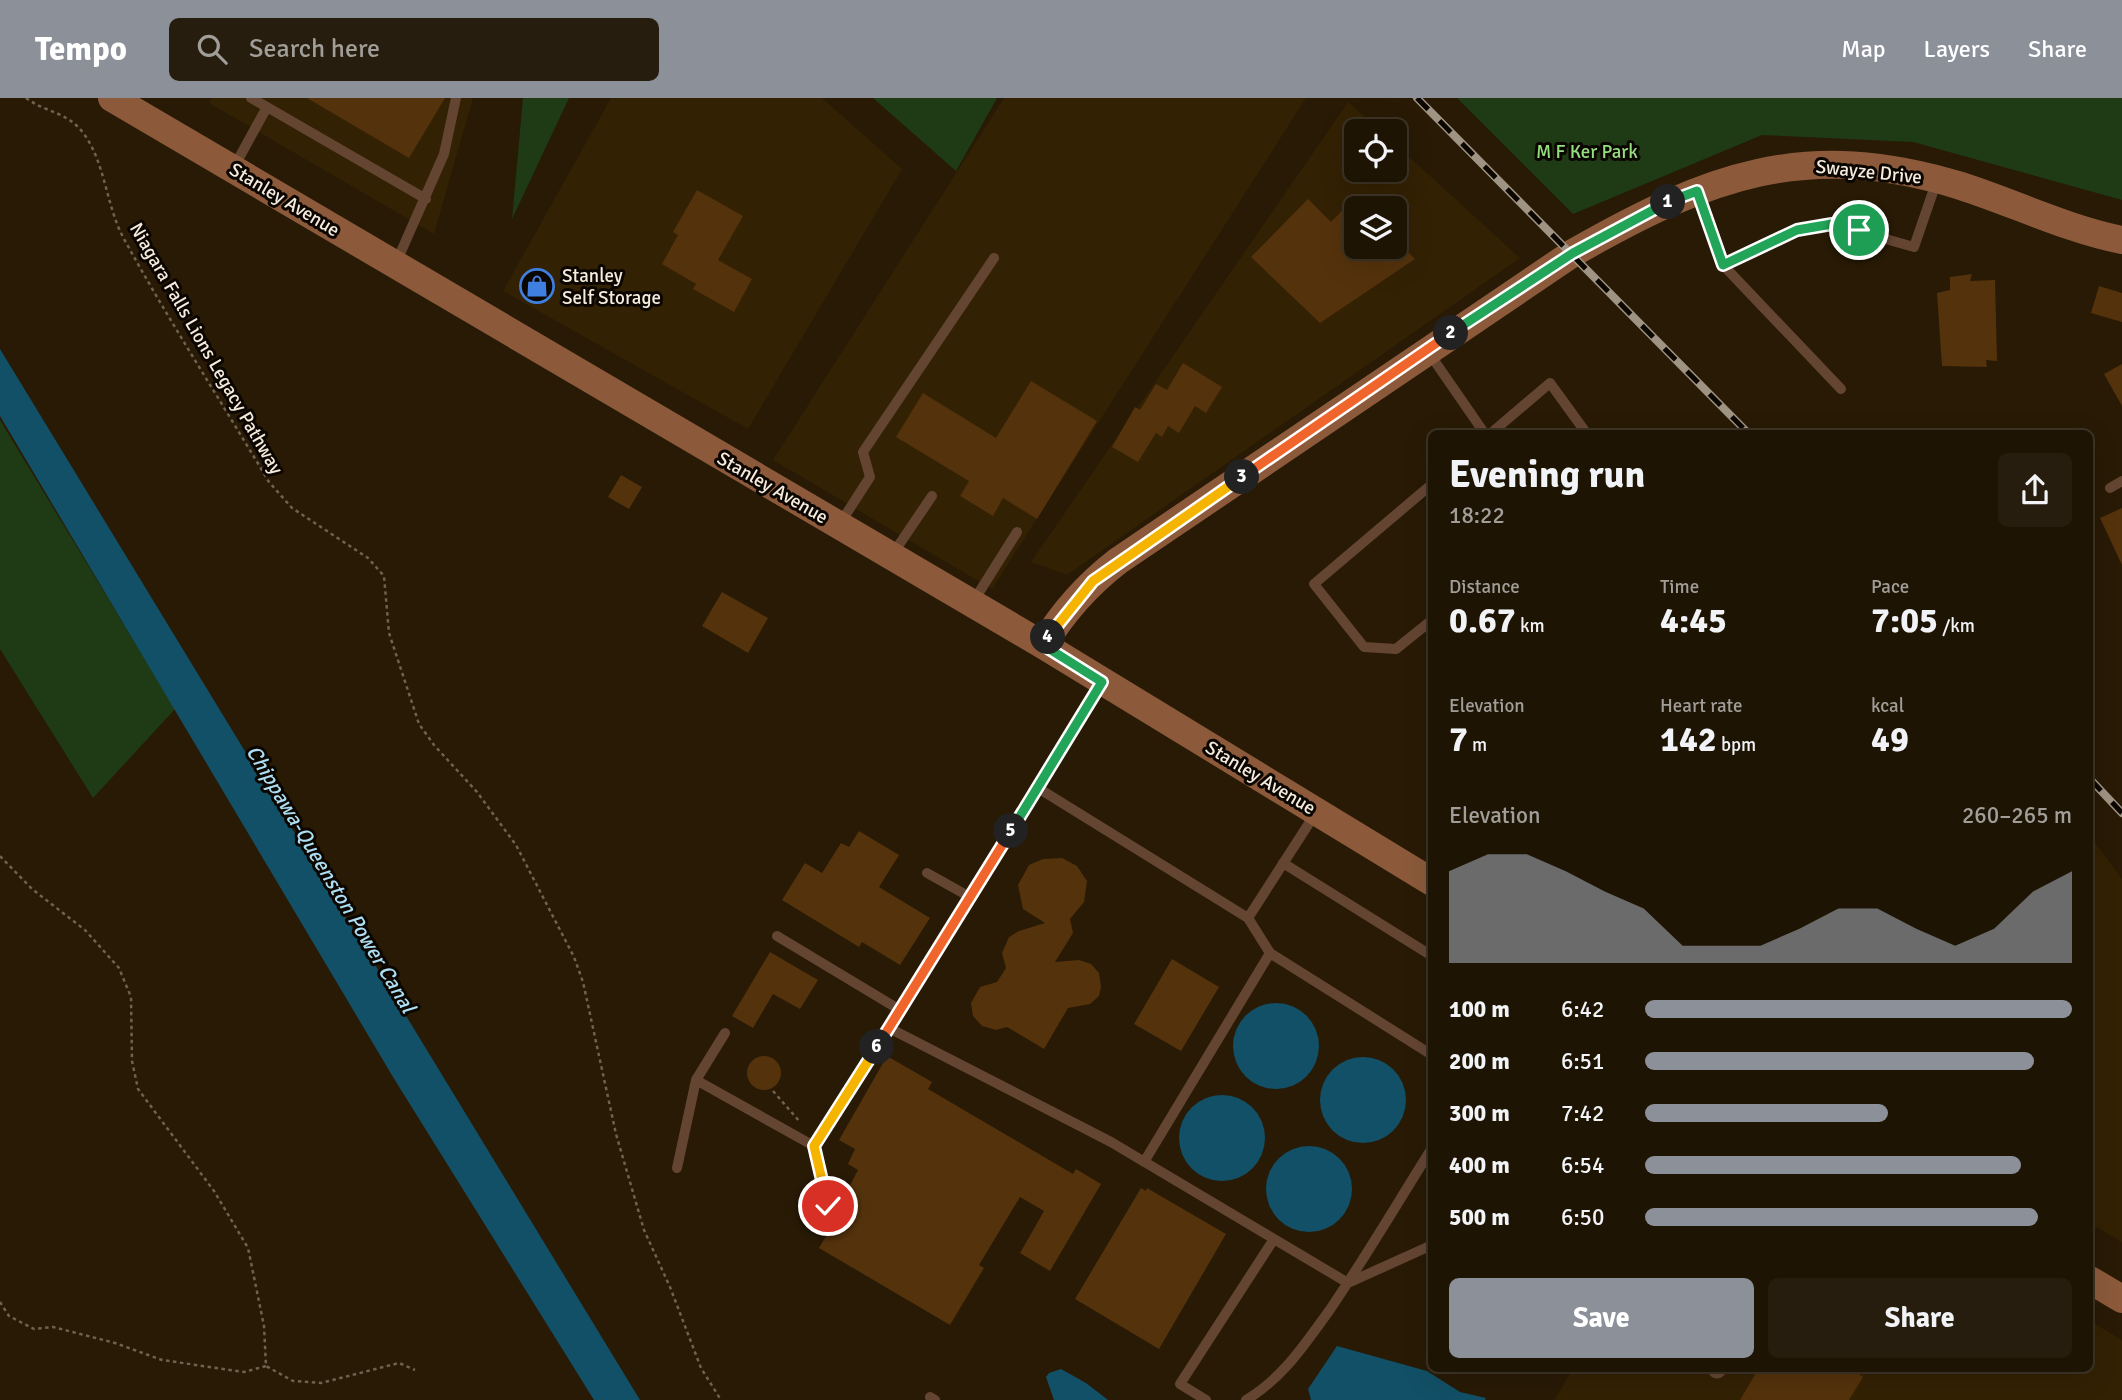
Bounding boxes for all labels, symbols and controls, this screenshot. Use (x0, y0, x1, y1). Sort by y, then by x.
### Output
search box (169, 18, 659, 81)
text: Tempo (35, 29, 127, 70)
icon: search (193, 30, 231, 68)
text: Search here (249, 33, 380, 65)
text: Map (1841, 34, 1886, 64)
text: Layers (1924, 34, 1990, 64)
text: Share (2028, 34, 2087, 64)
map controls (1344, 119, 1407, 259)
button: locate (1344, 119, 1407, 182)
park label: M F Ker Park (1536, 140, 1638, 164)
street label: Swayze Drive (1815, 154, 1923, 189)
street label: Stanley Avenue (225, 158, 344, 242)
pin: 1 (1650, 184, 1686, 220)
text: 1 (1662, 189, 1673, 213)
button: layers (1344, 196, 1407, 259)
pin (1829, 200, 1889, 260)
icon: arrive (1840, 211, 1878, 249)
street label: Niagara Falls Lions Legacy Pathway (124, 218, 288, 479)
place label: Stanley Self Storage (562, 264, 661, 310)
shop icon: Stanley Self Storage (518, 267, 556, 305)
pin: 2 (1434, 316, 1468, 350)
text: 2 (1445, 320, 1456, 344)
street label: Stanley Avenue (713, 446, 832, 529)
text: Evening run (1449, 451, 1645, 498)
button: share (1998, 453, 2072, 527)
pin: 3 (1224, 460, 1260, 494)
text: 3 (1236, 464, 1247, 488)
text: 18:22 (1449, 501, 1505, 530)
text: Distance (1449, 575, 1520, 599)
text: Time (1660, 575, 1699, 599)
text: Pace (1871, 575, 1909, 599)
text: 0.67 (1449, 599, 1516, 642)
text: 4:45 (1660, 599, 1727, 642)
text: 7:05 (1871, 599, 1938, 642)
text: km (1516, 614, 1545, 638)
text: /km (1938, 614, 1975, 638)
pin: 4 (1030, 620, 1066, 654)
text: 4 (1042, 624, 1053, 648)
text: Elevation (1449, 694, 1525, 718)
text: Heart rate (1660, 694, 1742, 718)
text: kcal (1871, 694, 1904, 718)
text: 7 (1449, 718, 1468, 761)
text: 142 (1660, 718, 1717, 761)
text: 49 (1871, 718, 1909, 761)
text: m (1468, 733, 1487, 757)
text: bpm (1717, 733, 1756, 757)
street label: Stanley Avenue (1201, 736, 1320, 820)
water label: Chippawa-Queenston Power Canal (241, 740, 422, 1019)
text: Elevation (1449, 801, 1541, 830)
text: 260–265 m (1962, 801, 2072, 830)
pin: 5 (993, 814, 1028, 848)
text: 5 (1005, 818, 1016, 842)
text: 100 m (1449, 995, 1510, 1024)
text: 6:42 (1561, 995, 1604, 1024)
pin: 6 (860, 1030, 894, 1065)
text: 6 (871, 1034, 882, 1058)
text: 200 m (1449, 1047, 1510, 1076)
text: 6:51 (1561, 1047, 1604, 1076)
text: 300 m (1449, 1099, 1510, 1128)
text: 7:42 (1561, 1099, 1604, 1128)
text: 400 m (1449, 1151, 1510, 1180)
text: 6:54 (1561, 1151, 1604, 1180)
pin (798, 1176, 858, 1236)
icon: check (809, 1187, 847, 1225)
text: 500 m (1449, 1203, 1510, 1232)
text: 6:50 (1561, 1203, 1604, 1232)
button: Save (1449, 1278, 1754, 1358)
button: Share (1768, 1278, 2072, 1358)

